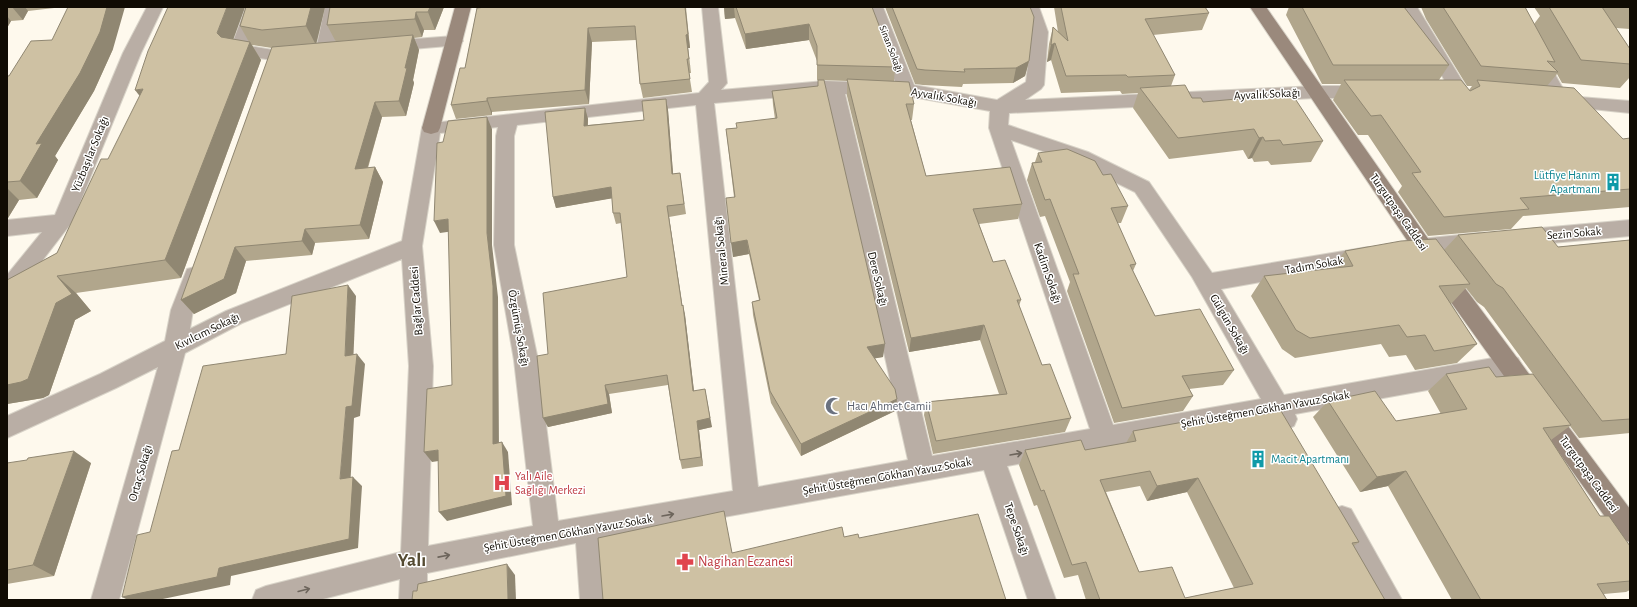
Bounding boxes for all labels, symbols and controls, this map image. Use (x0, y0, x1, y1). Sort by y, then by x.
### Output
street label: Sinan Sokağı (877, 24, 905, 74)
street label: Ayvalık Sokağı (910, 85, 978, 110)
street label: Ayvalık Sokağı (1234, 86, 1301, 103)
street label: Yüzbaşılar Sokağı (69, 114, 111, 194)
place label: Lütfiye Hanım Apartmanı (1534, 169, 1600, 195)
street label: Turgutpaşa Caddesi (1368, 171, 1430, 253)
building icon: Lütfiye Hanım Apartmanı (1603, 172, 1623, 192)
street label: Mineral Sokağı (711, 216, 731, 286)
street label: Sezin Sokak (1546, 225, 1602, 241)
street label: Kadim Sokağı (1032, 241, 1064, 305)
street label: Dere Sokağı (866, 251, 890, 307)
street label: Tadım Sokak (1284, 254, 1345, 276)
street label: Bağlar Caddesi (408, 266, 424, 336)
street label: Özgümüş Sokağı (506, 289, 533, 367)
street label: Gülgün Sokağı (1208, 292, 1252, 356)
street label: Kıvılcım Sokağı (173, 310, 241, 352)
street label: Şehit Üsteğmen Gökhan Yavuz Sokak (1180, 387, 1351, 430)
mosque icon: Hacı Ahmet Camii (824, 396, 844, 416)
place label: Hacı Ahmet Camii (847, 400, 931, 412)
street label: Turgutpaşa Caddesi (1557, 434, 1621, 514)
street label: Ortaç Sokağı (126, 443, 154, 503)
one-way arrow (1009, 449, 1022, 457)
building icon: Macit Apartmanı (1248, 449, 1268, 469)
place label: Macit Apartmanı (1271, 453, 1349, 465)
street label: Şehit Üsteğmen Gökhan Yavuz Sokak (802, 454, 973, 497)
place label: Yalı Aile Sağlığı Merkezi (515, 470, 586, 496)
hospital icon: Yalı Aile Sağlığı Merkezi (492, 473, 512, 493)
street label: Tepe Sokağı (1002, 501, 1032, 557)
street label: Şehit Üsteğmen Gökhan Yavuz Sokak (483, 511, 654, 554)
one-way arrow (661, 511, 674, 519)
district label: Yalı (398, 551, 426, 570)
one-way arrow (437, 552, 450, 560)
pharmacy icon: Nagihan Eczanesi (675, 552, 695, 572)
place label: Nagihan Eczanesi (698, 555, 793, 569)
one-way arrow (297, 586, 310, 594)

